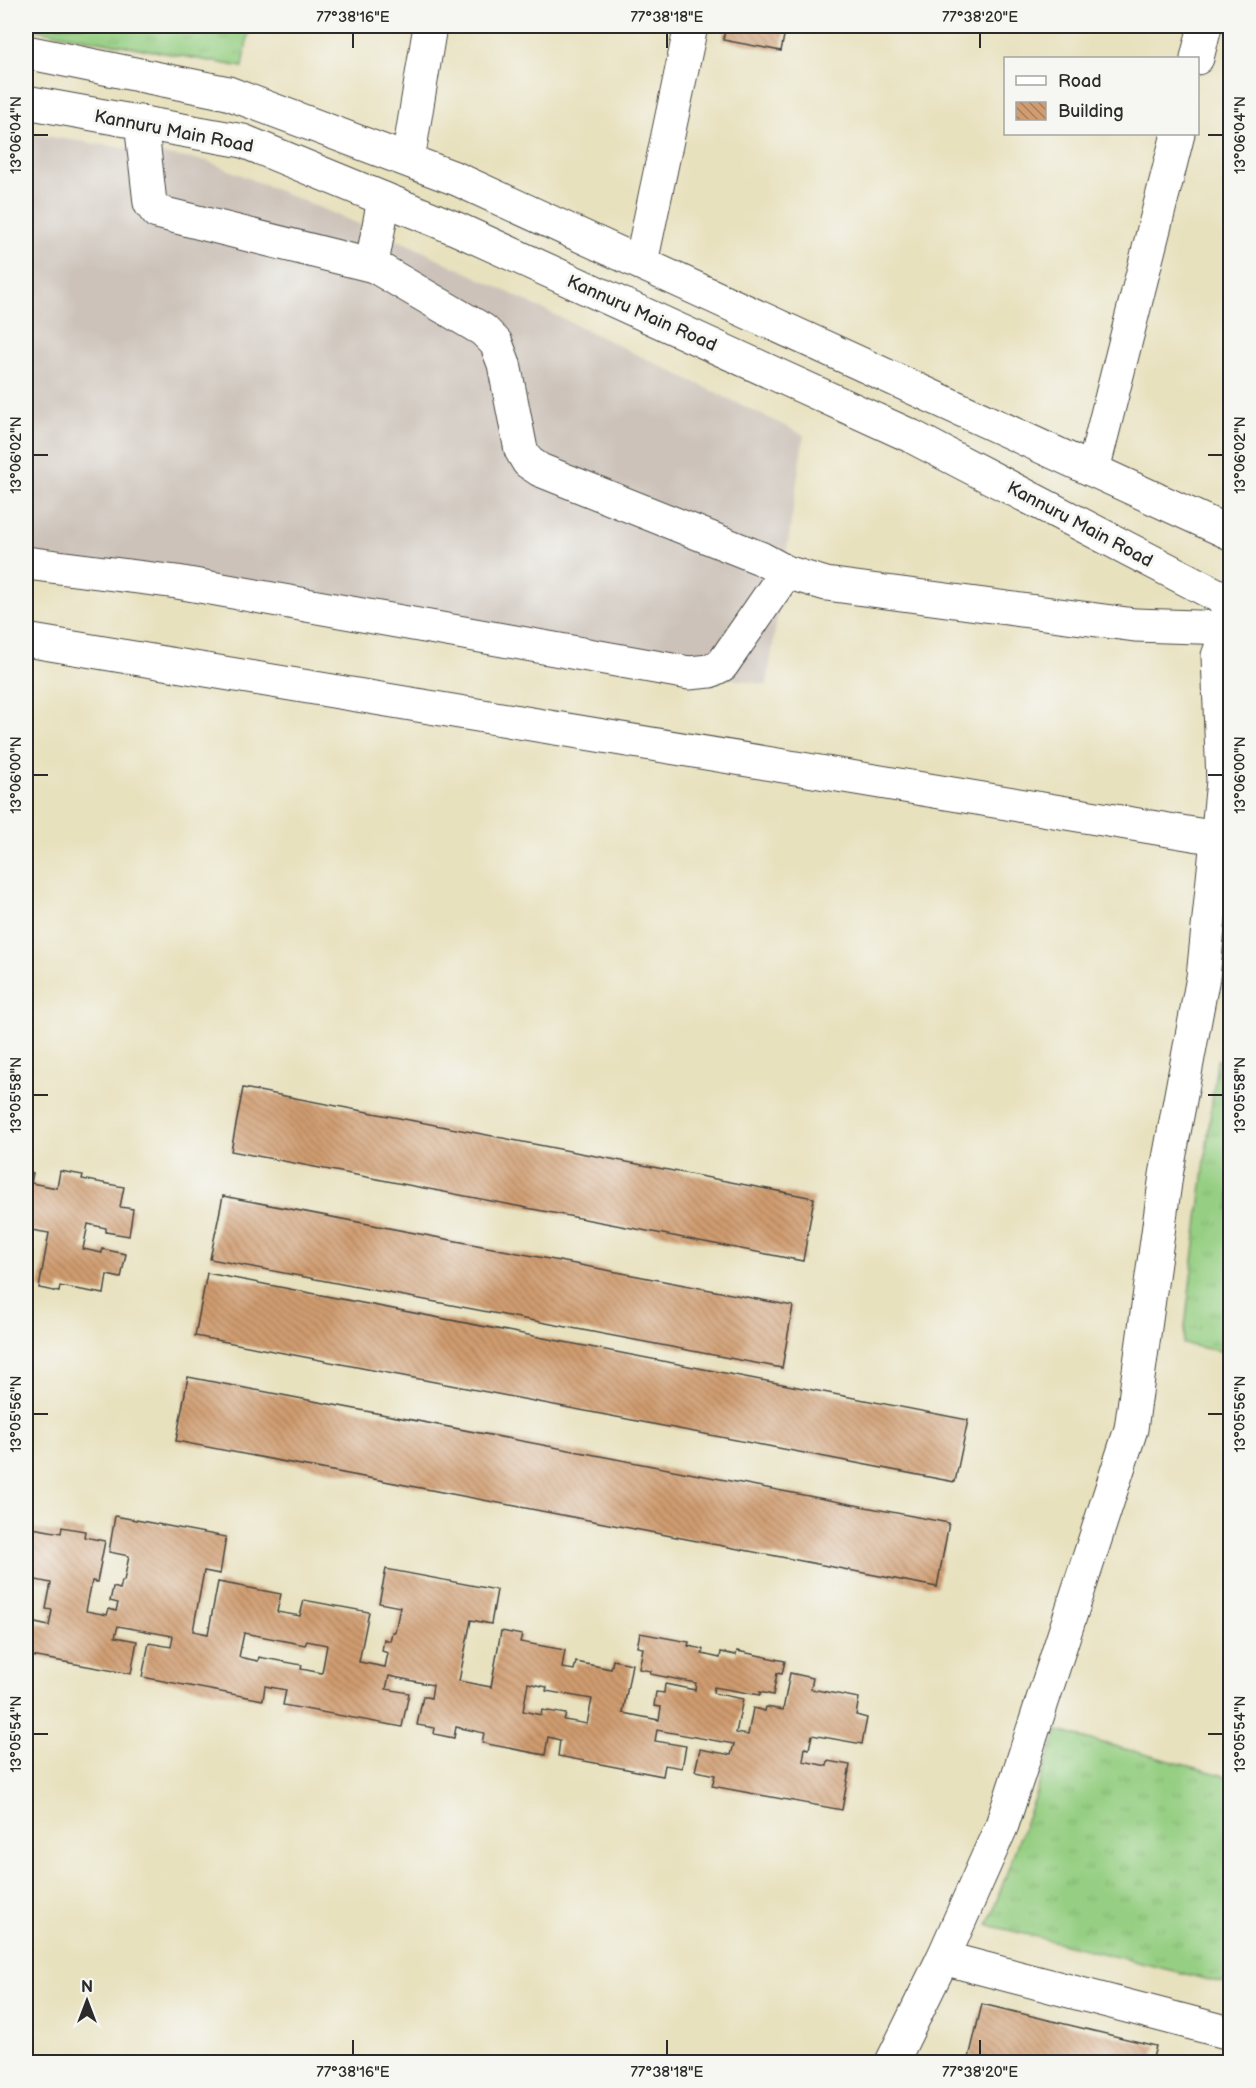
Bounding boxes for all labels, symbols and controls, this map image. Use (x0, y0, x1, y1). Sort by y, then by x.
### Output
text: 77°38'16"E (316, 8, 390, 27)
text: 77°38'18"E (630, 8, 704, 27)
text: 77°38'20"E (942, 8, 1018, 27)
legend (1004, 57, 1199, 135)
text: Road (1058, 71, 1102, 92)
text: 13°06'04"N (7, 96, 26, 174)
text: 13°06'04"N (1231, 96, 1250, 174)
text: Building (1058, 101, 1124, 122)
street label: Kannuru Main Road (93, 106, 255, 157)
street label: Kannuru Main Road (564, 271, 720, 356)
text: 13°06'02"N (7, 416, 26, 494)
text: 13°06'02"N (1231, 416, 1250, 494)
street label: Kannuru Main Road (1003, 477, 1156, 572)
text: 13°06'00"N (7, 736, 26, 814)
text: 13°06'00"N (1231, 736, 1250, 814)
text: 13°05'58"N (7, 1057, 26, 1133)
text: 13°05'58"N (1231, 1057, 1250, 1133)
text: 13°05'56"N (7, 1375, 26, 1453)
text: 13°05'56"N (1231, 1375, 1250, 1453)
text: 13°05'54"N (7, 1695, 26, 1773)
text: 13°05'54"N (1231, 1695, 1250, 1773)
north arrow (57, 1971, 117, 2031)
text: N (81, 1978, 93, 1997)
text: 77°38'16"E (316, 2063, 390, 2082)
text: 77°38'18"E (630, 2063, 704, 2082)
text: 77°38'20"E (942, 2063, 1018, 2082)

